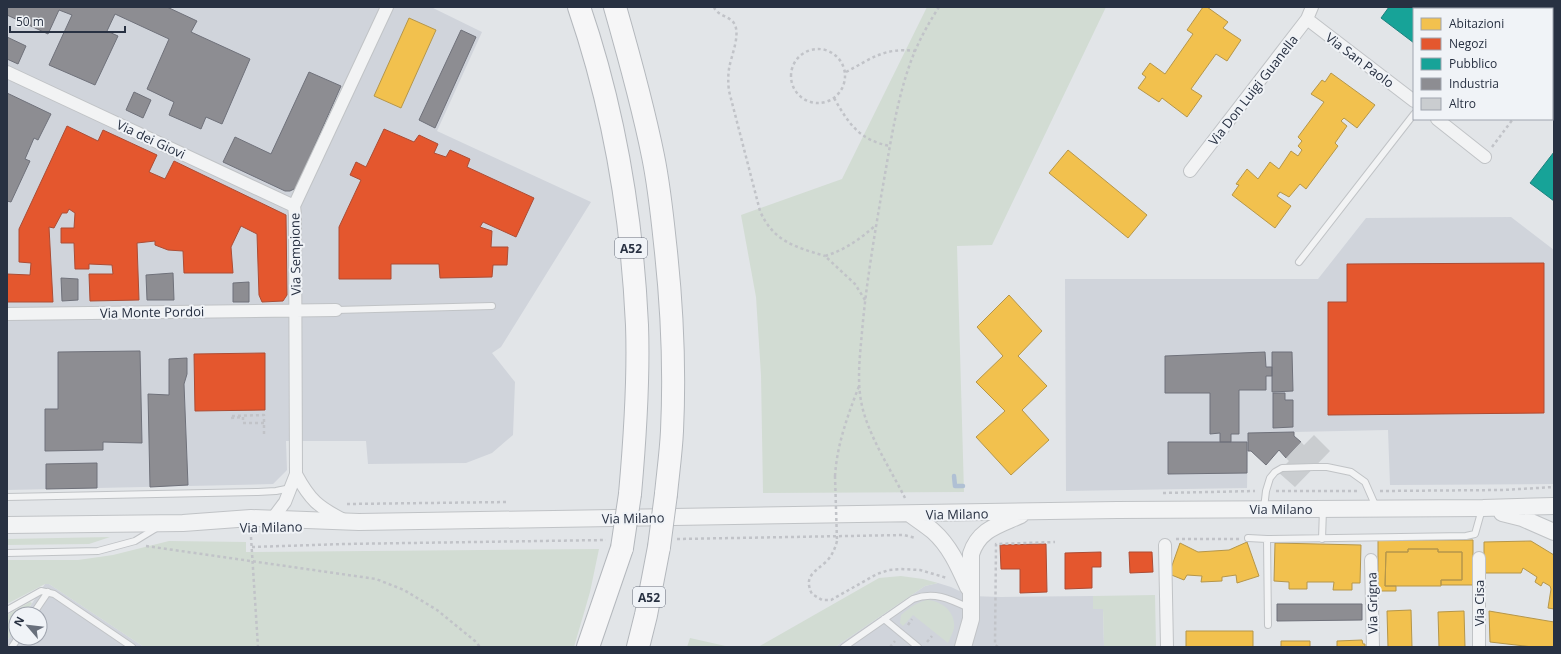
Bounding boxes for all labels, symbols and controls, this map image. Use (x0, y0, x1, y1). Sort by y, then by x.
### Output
scale bar (10, 8, 125, 34)
legend (1413, 8, 1553, 120)
text: 50 m (16, 13, 44, 30)
text: Abitazioni (1449, 15, 1504, 32)
street label: Via San Paolo (1322, 28, 1398, 92)
street label: Via Don Luigi Guanella (1204, 31, 1302, 149)
text: Negozi (1449, 35, 1487, 52)
text: Pubblico (1449, 55, 1497, 72)
text: Industria (1449, 75, 1499, 92)
text: Altro (1449, 95, 1476, 112)
street label: Via dei Giovi (114, 115, 188, 163)
street label: Via Sempione (285, 213, 305, 295)
road number: A52 (615, 238, 647, 258)
street label: Via Monte Pordoi (100, 302, 204, 322)
street label: Via Milano (1250, 500, 1313, 518)
street label: Via Milano (925, 504, 989, 524)
street label: Via Milano (601, 508, 665, 528)
street label: Via Milano (239, 517, 303, 537)
street label: Via Grigna (1362, 572, 1382, 634)
street label: Via Cisa (1470, 580, 1488, 626)
road number: A52 (633, 587, 665, 607)
north arrow (8, 606, 48, 646)
text: N (10, 614, 27, 629)

